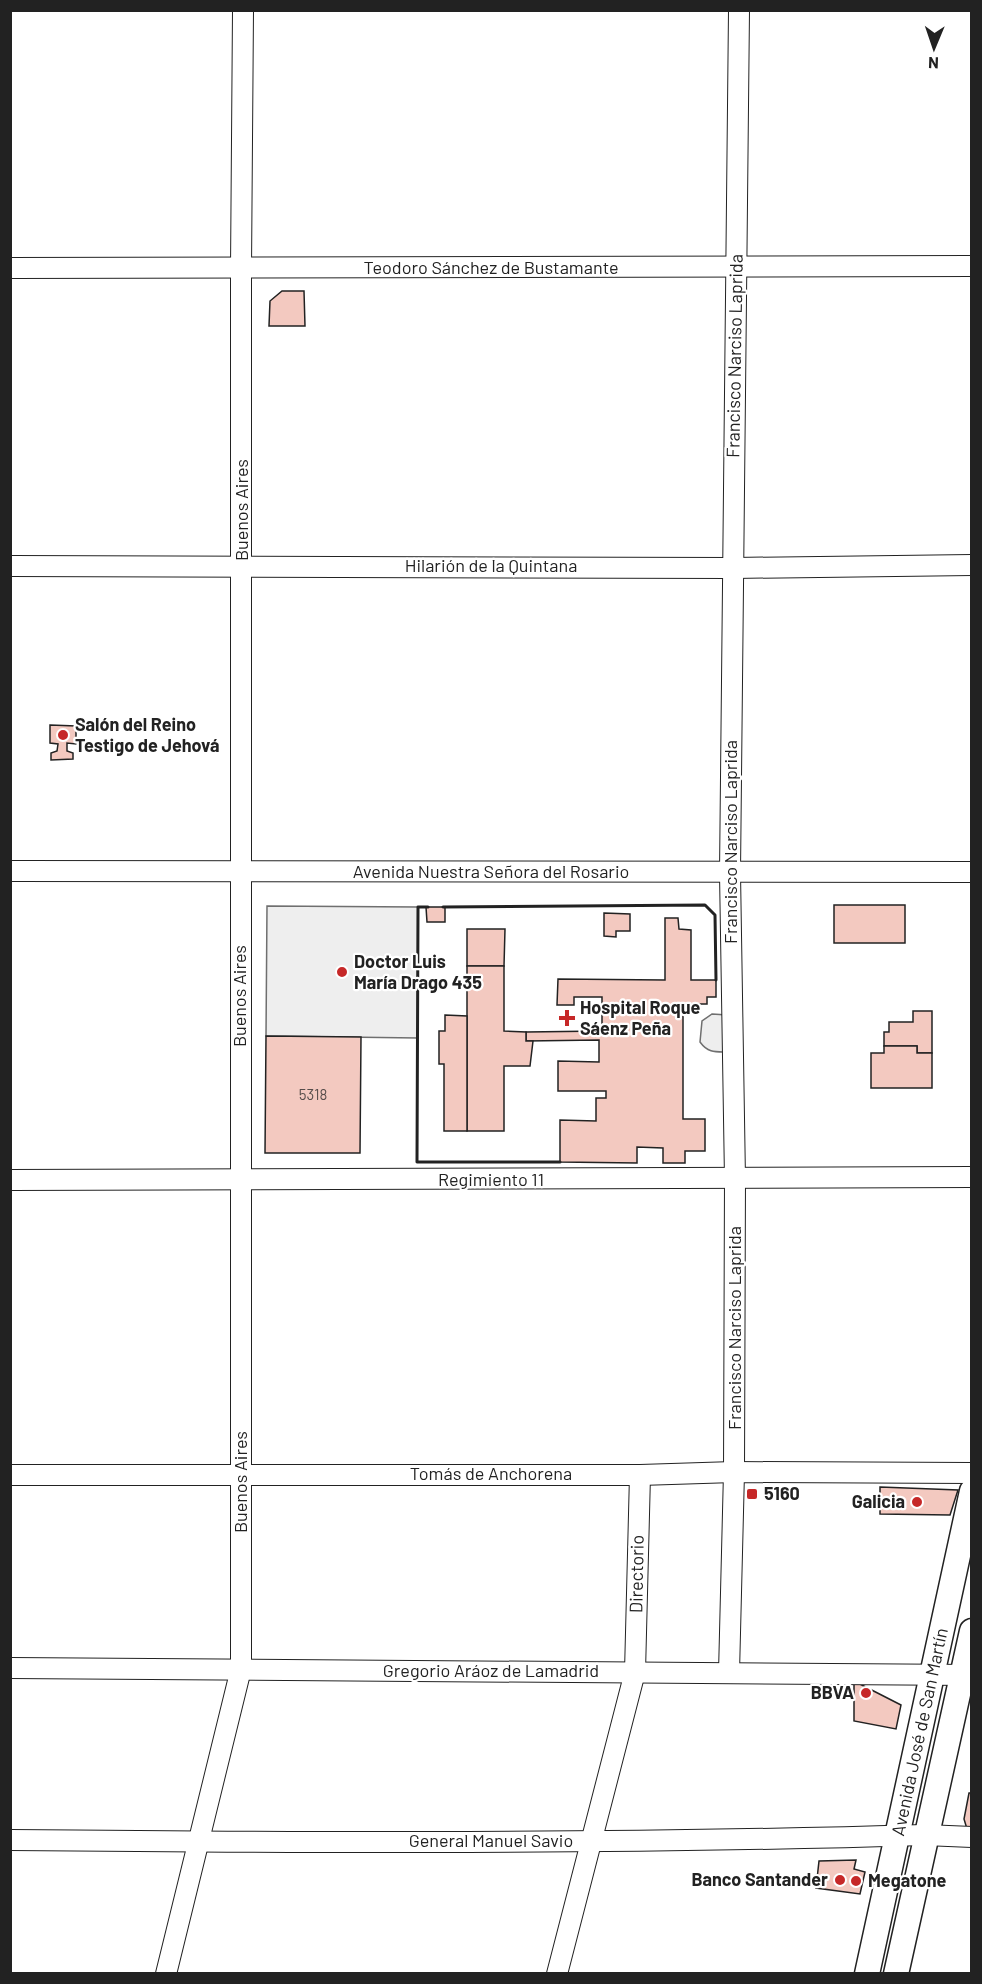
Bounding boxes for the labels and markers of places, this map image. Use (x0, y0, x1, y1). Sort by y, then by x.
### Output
place label: Salón del Reino Testigo de Jehová (75, 713, 219, 756)
marker: Salón del Reino Testigo de Jehová (56, 728, 70, 742)
place label: Doctor Luis María Drago 435 (354, 950, 482, 993)
marker: Doctor Luis María Drago 435 (335, 965, 349, 979)
place label: Hospital Roque Sáenz Peña (580, 996, 701, 1039)
marker: Hospital Roque Sáenz Peña (558, 1009, 576, 1027)
place label: 5160 (764, 1482, 800, 1504)
marker: 5160 (745, 1487, 759, 1501)
place label: Galicia (852, 1490, 905, 1512)
marker: Galicia (910, 1495, 924, 1509)
place label: BBVA (811, 1681, 854, 1703)
marker: BBVA (859, 1686, 873, 1700)
place label: Banco Santander (691, 1868, 828, 1890)
place label: Megatone (868, 1869, 947, 1891)
marker: Banco Santander (833, 1873, 847, 1887)
marker: Megatone (849, 1874, 863, 1888)

